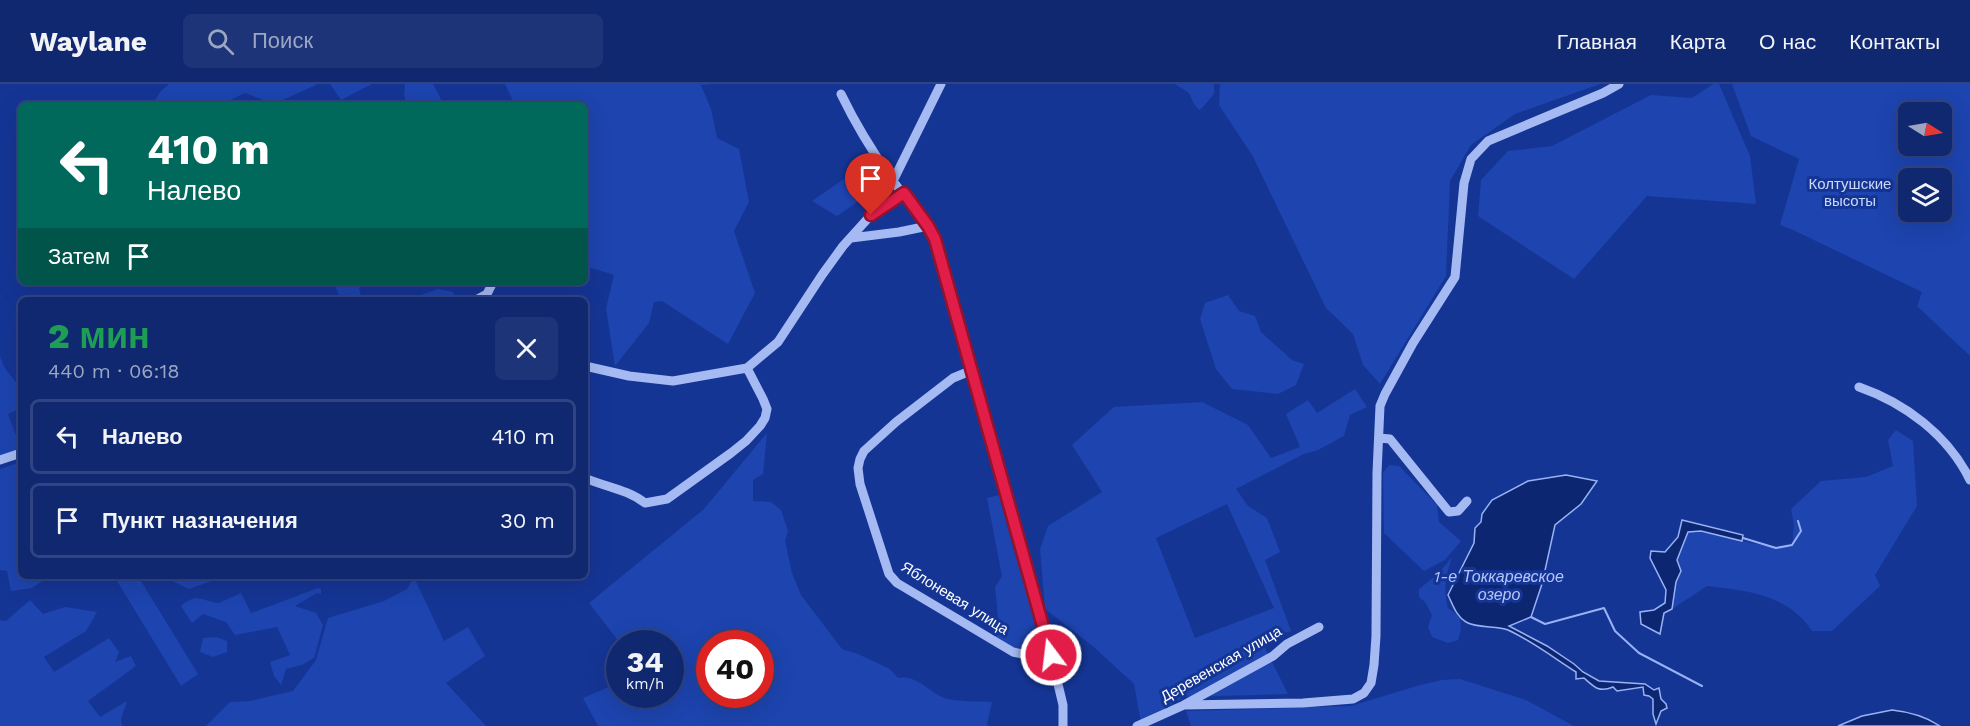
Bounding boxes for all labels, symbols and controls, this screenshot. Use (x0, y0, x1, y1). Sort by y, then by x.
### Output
search box (183, 14, 603, 68)
text: Waylane (30, 25, 147, 58)
icon: search (204, 25, 237, 58)
text: Поиск (252, 28, 313, 53)
text: Главная (1557, 29, 1637, 54)
text: Карта (1670, 29, 1726, 54)
text: О нас (1759, 29, 1816, 54)
text: Контакты (1849, 29, 1940, 54)
north arrow (1898, 102, 1952, 156)
map controls (1898, 102, 1952, 222)
text: 410 m (147, 125, 270, 174)
icon: left (48, 126, 126, 204)
pin (845, 153, 896, 215)
icon: arrive (854, 162, 887, 195)
button: layers (1898, 168, 1952, 222)
text: Налево (147, 175, 241, 207)
park label: Колтушские высоты (1809, 175, 1891, 210)
icon: arrive (122, 240, 155, 273)
text: Затем (48, 244, 110, 269)
text: 2 мин (48, 315, 150, 357)
button: close (495, 317, 558, 380)
text: 440 m · 06:18 (48, 359, 180, 383)
icon: left (51, 420, 84, 453)
text: Налево (102, 424, 183, 449)
text: 410 m (491, 424, 555, 449)
icon: arrive (51, 504, 84, 537)
text: Пункт назначения (102, 508, 298, 533)
text: 30 m (500, 508, 555, 533)
street label: Яблоневая улица (898, 558, 1013, 639)
water label: 1-е Токкаревское озеро (1434, 567, 1564, 604)
street label: Деревенская улица (1157, 622, 1285, 706)
position arrow (1019, 623, 1083, 687)
speed limit sign: 40 (696, 630, 774, 708)
text: 34 (626, 644, 664, 679)
text: km/h (626, 675, 664, 693)

